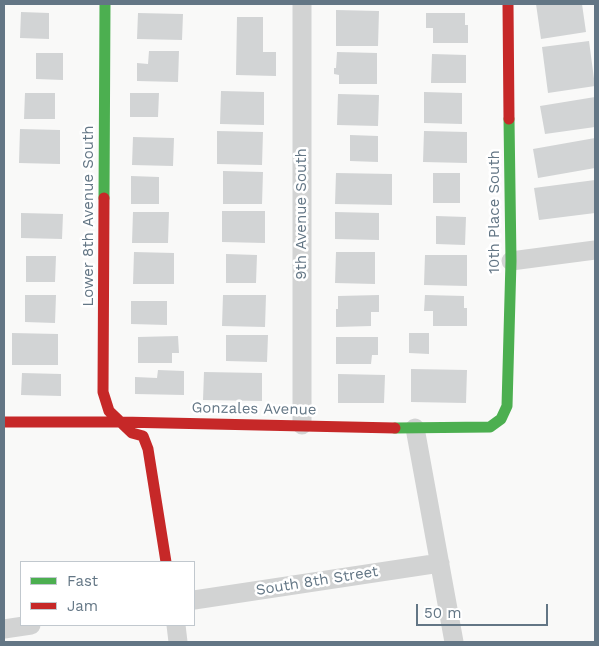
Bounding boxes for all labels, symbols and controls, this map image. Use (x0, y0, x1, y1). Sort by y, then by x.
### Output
street label: Lower 8th Avenue South (80, 125, 98, 307)
street label: 9th Avenue South (293, 148, 311, 280)
street label: 10th Place South (486, 150, 504, 274)
street label: Gonzales Avenue (191, 399, 317, 419)
legend (20, 561, 195, 626)
street label: South 8th Street (255, 562, 379, 600)
text: Fast (67, 572, 98, 590)
scale bar (419, 594, 552, 626)
text: Jam (67, 597, 98, 615)
text: 50 m (424, 604, 461, 622)

